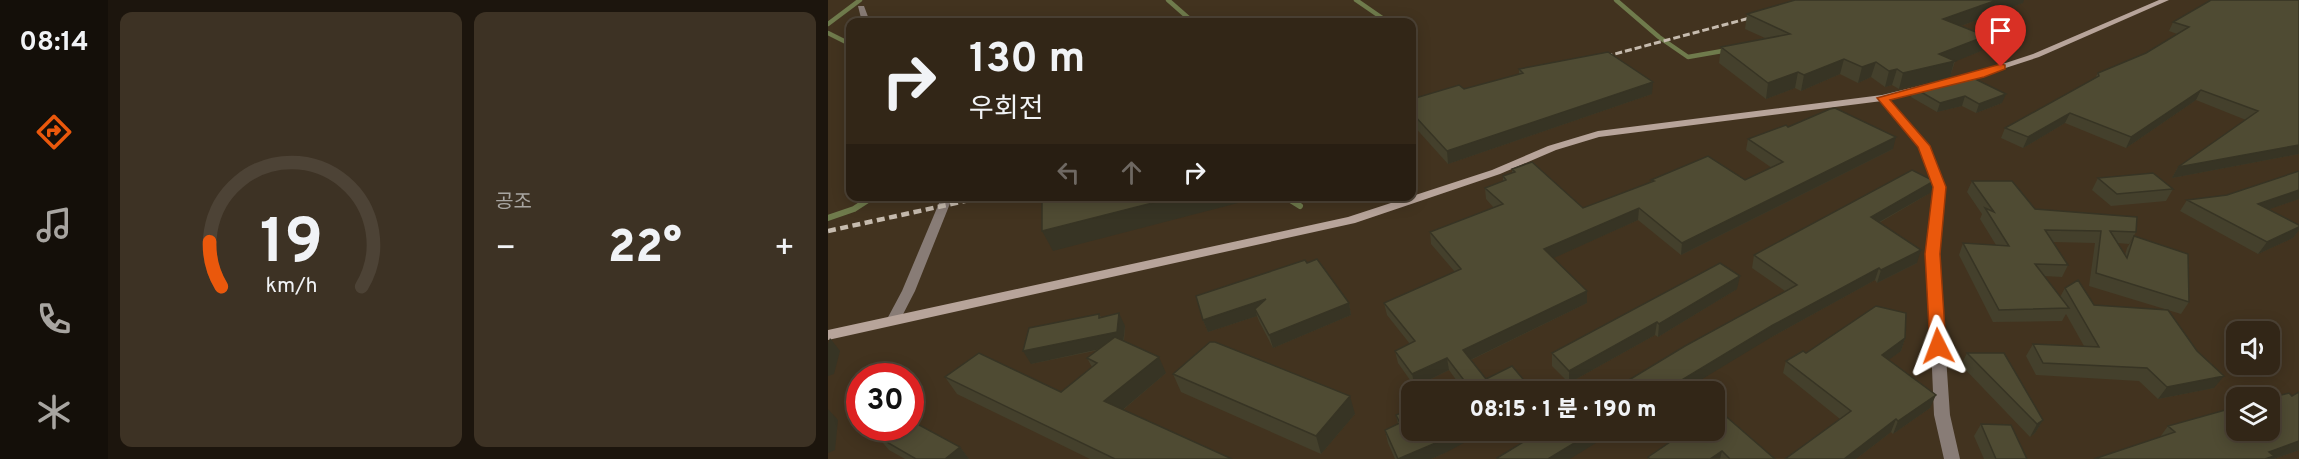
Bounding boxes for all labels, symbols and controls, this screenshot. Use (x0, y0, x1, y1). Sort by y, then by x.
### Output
pin (1975, 5, 2026, 67)
icon: arrive (1984, 14, 2017, 47)
text: 08:14 (19, 26, 89, 60)
text: 130 m (969, 34, 1085, 87)
icon: right (870, 42, 948, 120)
text: 우회전 (969, 93, 1044, 127)
icon: directions (33, 111, 75, 153)
icon: left (1052, 156, 1085, 189)
icon: ahead (1115, 156, 1148, 189)
icon: right (1178, 156, 1211, 189)
text: 공조 (495, 190, 532, 216)
icon: music (33, 204, 75, 246)
text: 19 (259, 206, 323, 285)
text: 22° (608, 221, 682, 278)
text: − (495, 229, 516, 271)
text: + (774, 229, 795, 271)
text: km/h (265, 273, 317, 300)
icon: phone (33, 298, 75, 340)
position arrow (1906, 314, 1970, 378)
map controls (2226, 321, 2280, 441)
button: sound (2226, 321, 2280, 375)
speed limit sign: 30 (846, 363, 924, 441)
button: layers (2226, 387, 2280, 441)
icon: climate (33, 391, 75, 433)
text: 08:15 · 1 분 · 190 m (1469, 397, 1657, 424)

